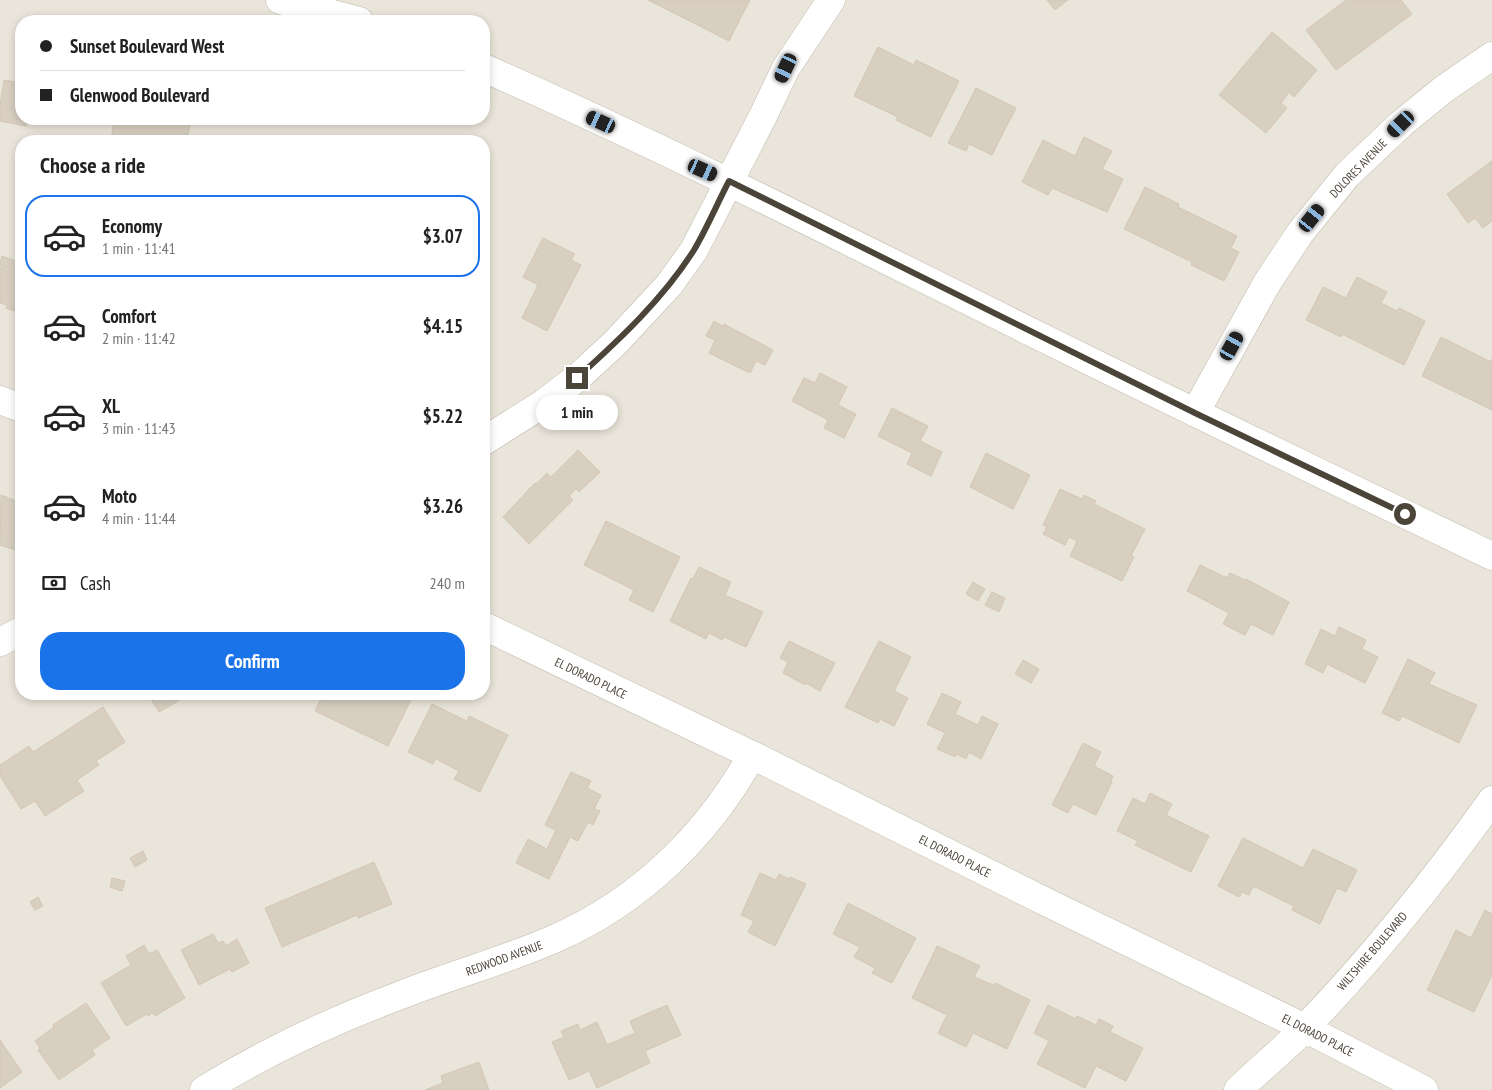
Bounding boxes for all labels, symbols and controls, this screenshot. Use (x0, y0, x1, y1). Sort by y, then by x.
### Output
text: Sunset Boulevard West (70, 34, 224, 58)
car (772, 51, 799, 85)
text: Glenwood Boulevard (70, 83, 210, 107)
car (1385, 108, 1417, 140)
car (584, 109, 617, 135)
street label: DOLORES AVENUE (1326, 136, 1390, 200)
text: Choose a ride (40, 151, 145, 179)
car (686, 157, 719, 183)
car (1296, 202, 1327, 234)
icon: car (42, 214, 87, 259)
text: Economy (102, 214, 162, 238)
text: $3.07 (423, 224, 463, 248)
text: 1 min · 11:41 (102, 238, 176, 258)
icon: car (42, 304, 87, 349)
text: Comfort (102, 304, 156, 328)
text: $4.15 (423, 314, 463, 338)
text: 2 min · 11:42 (102, 328, 176, 348)
car (1218, 329, 1245, 363)
route end (566, 367, 588, 389)
icon: car (42, 394, 87, 439)
text: XL (102, 394, 120, 418)
callout: 1 min (536, 396, 618, 430)
text: 1 min (561, 402, 593, 422)
text: $5.22 (423, 404, 463, 428)
text: 3 min · 11:43 (102, 418, 176, 438)
icon: car (42, 484, 87, 529)
text: Moto (102, 484, 137, 508)
text: $3.26 (423, 494, 463, 518)
route start (1394, 503, 1416, 525)
text: 4 min · 11:44 (102, 508, 176, 528)
icon: cash (40, 569, 68, 597)
text: Cash (80, 571, 111, 595)
text: 240 m (430, 573, 465, 593)
button: Confirm (40, 632, 465, 690)
street label: EL DORADO PLACE (553, 654, 629, 702)
street label: EL DORADO PLACE (917, 832, 993, 880)
street label: WILTSHIRE BOULEVARD (1334, 909, 1410, 993)
street label: REDWOOD AVENUE (464, 937, 544, 979)
street label: EL DORADO PLACE (1280, 1011, 1356, 1059)

